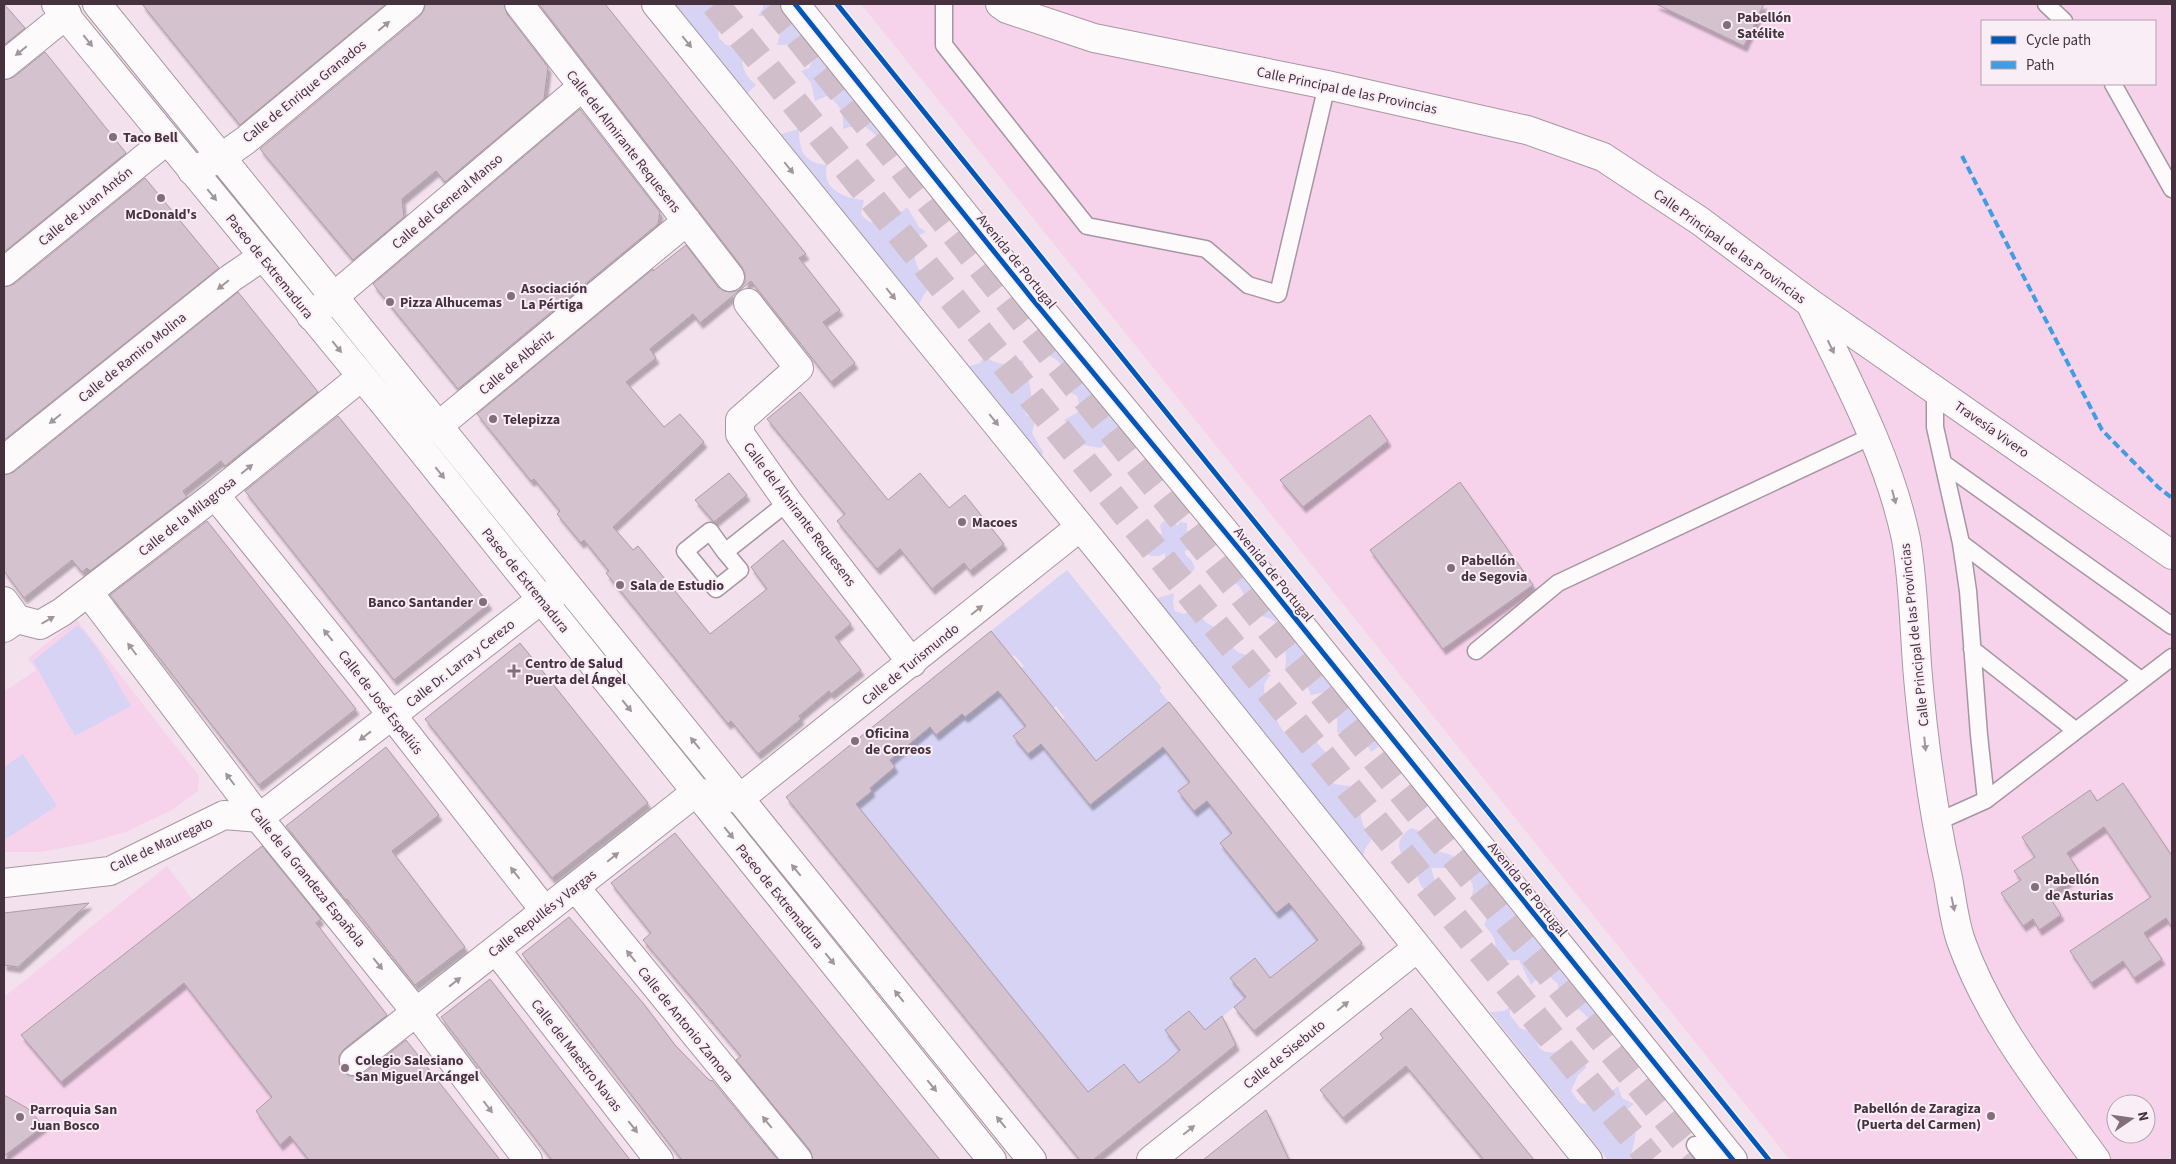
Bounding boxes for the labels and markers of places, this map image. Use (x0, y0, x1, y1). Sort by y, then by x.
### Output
place label: Pabellón Satélite (1737, 8, 1791, 44)
marker: Pabellón Satélite (1721, 19, 1733, 31)
place label: Taco Bell (123, 128, 178, 148)
marker: Taco Bell (107, 131, 119, 143)
marker: McDonald's (155, 192, 167, 204)
place label: McDonald's (125, 205, 197, 225)
place label: Asociación La Pértiga (520, 279, 587, 315)
marker: Asociación La Pértiga (505, 290, 517, 302)
place label: Pizza Alhucemas (400, 293, 502, 313)
marker: Pizza Alhucemas (384, 296, 396, 308)
place label: Telepizza (503, 410, 560, 430)
marker: Telepizza (487, 413, 499, 425)
place label: Macoes (972, 513, 1017, 533)
marker: Macoes (956, 516, 968, 528)
place label: Pabellón de Segovia (1461, 551, 1527, 587)
marker: Pabellón de Segovia (1445, 562, 1457, 574)
place label: Sala de Estudio (630, 576, 724, 596)
marker: Sala de Estudio (614, 579, 626, 591)
place label: Banco Santander (368, 593, 473, 613)
marker: Banco Santander (477, 596, 489, 608)
place label: Centro de Salud Puerta del Ángel (525, 654, 626, 690)
marker: Centro de Salud Puerta del Ángel (507, 664, 521, 678)
place label: Oficina de Correos (865, 724, 931, 760)
marker: Oficina de Correos (849, 735, 861, 747)
place label: Pabellón de Asturias (2045, 870, 2114, 906)
marker: Pabellón de Asturias (2029, 881, 2041, 893)
place label: Colegio Salesiano San Miguel Arcángel (355, 1051, 479, 1087)
marker: Colegio Salesiano San Miguel Arcángel (339, 1062, 351, 1074)
place label: Pabellón de Zaragiza (Puerta del Carmen) (1854, 1099, 1981, 1135)
place label: Parroquia San Juan Bosco (30, 1100, 117, 1136)
marker: Pabellón de Zaragiza (Puerta del Carmen) (1985, 1110, 1997, 1122)
marker: Parroquia San Juan Bosco (14, 1111, 26, 1123)

